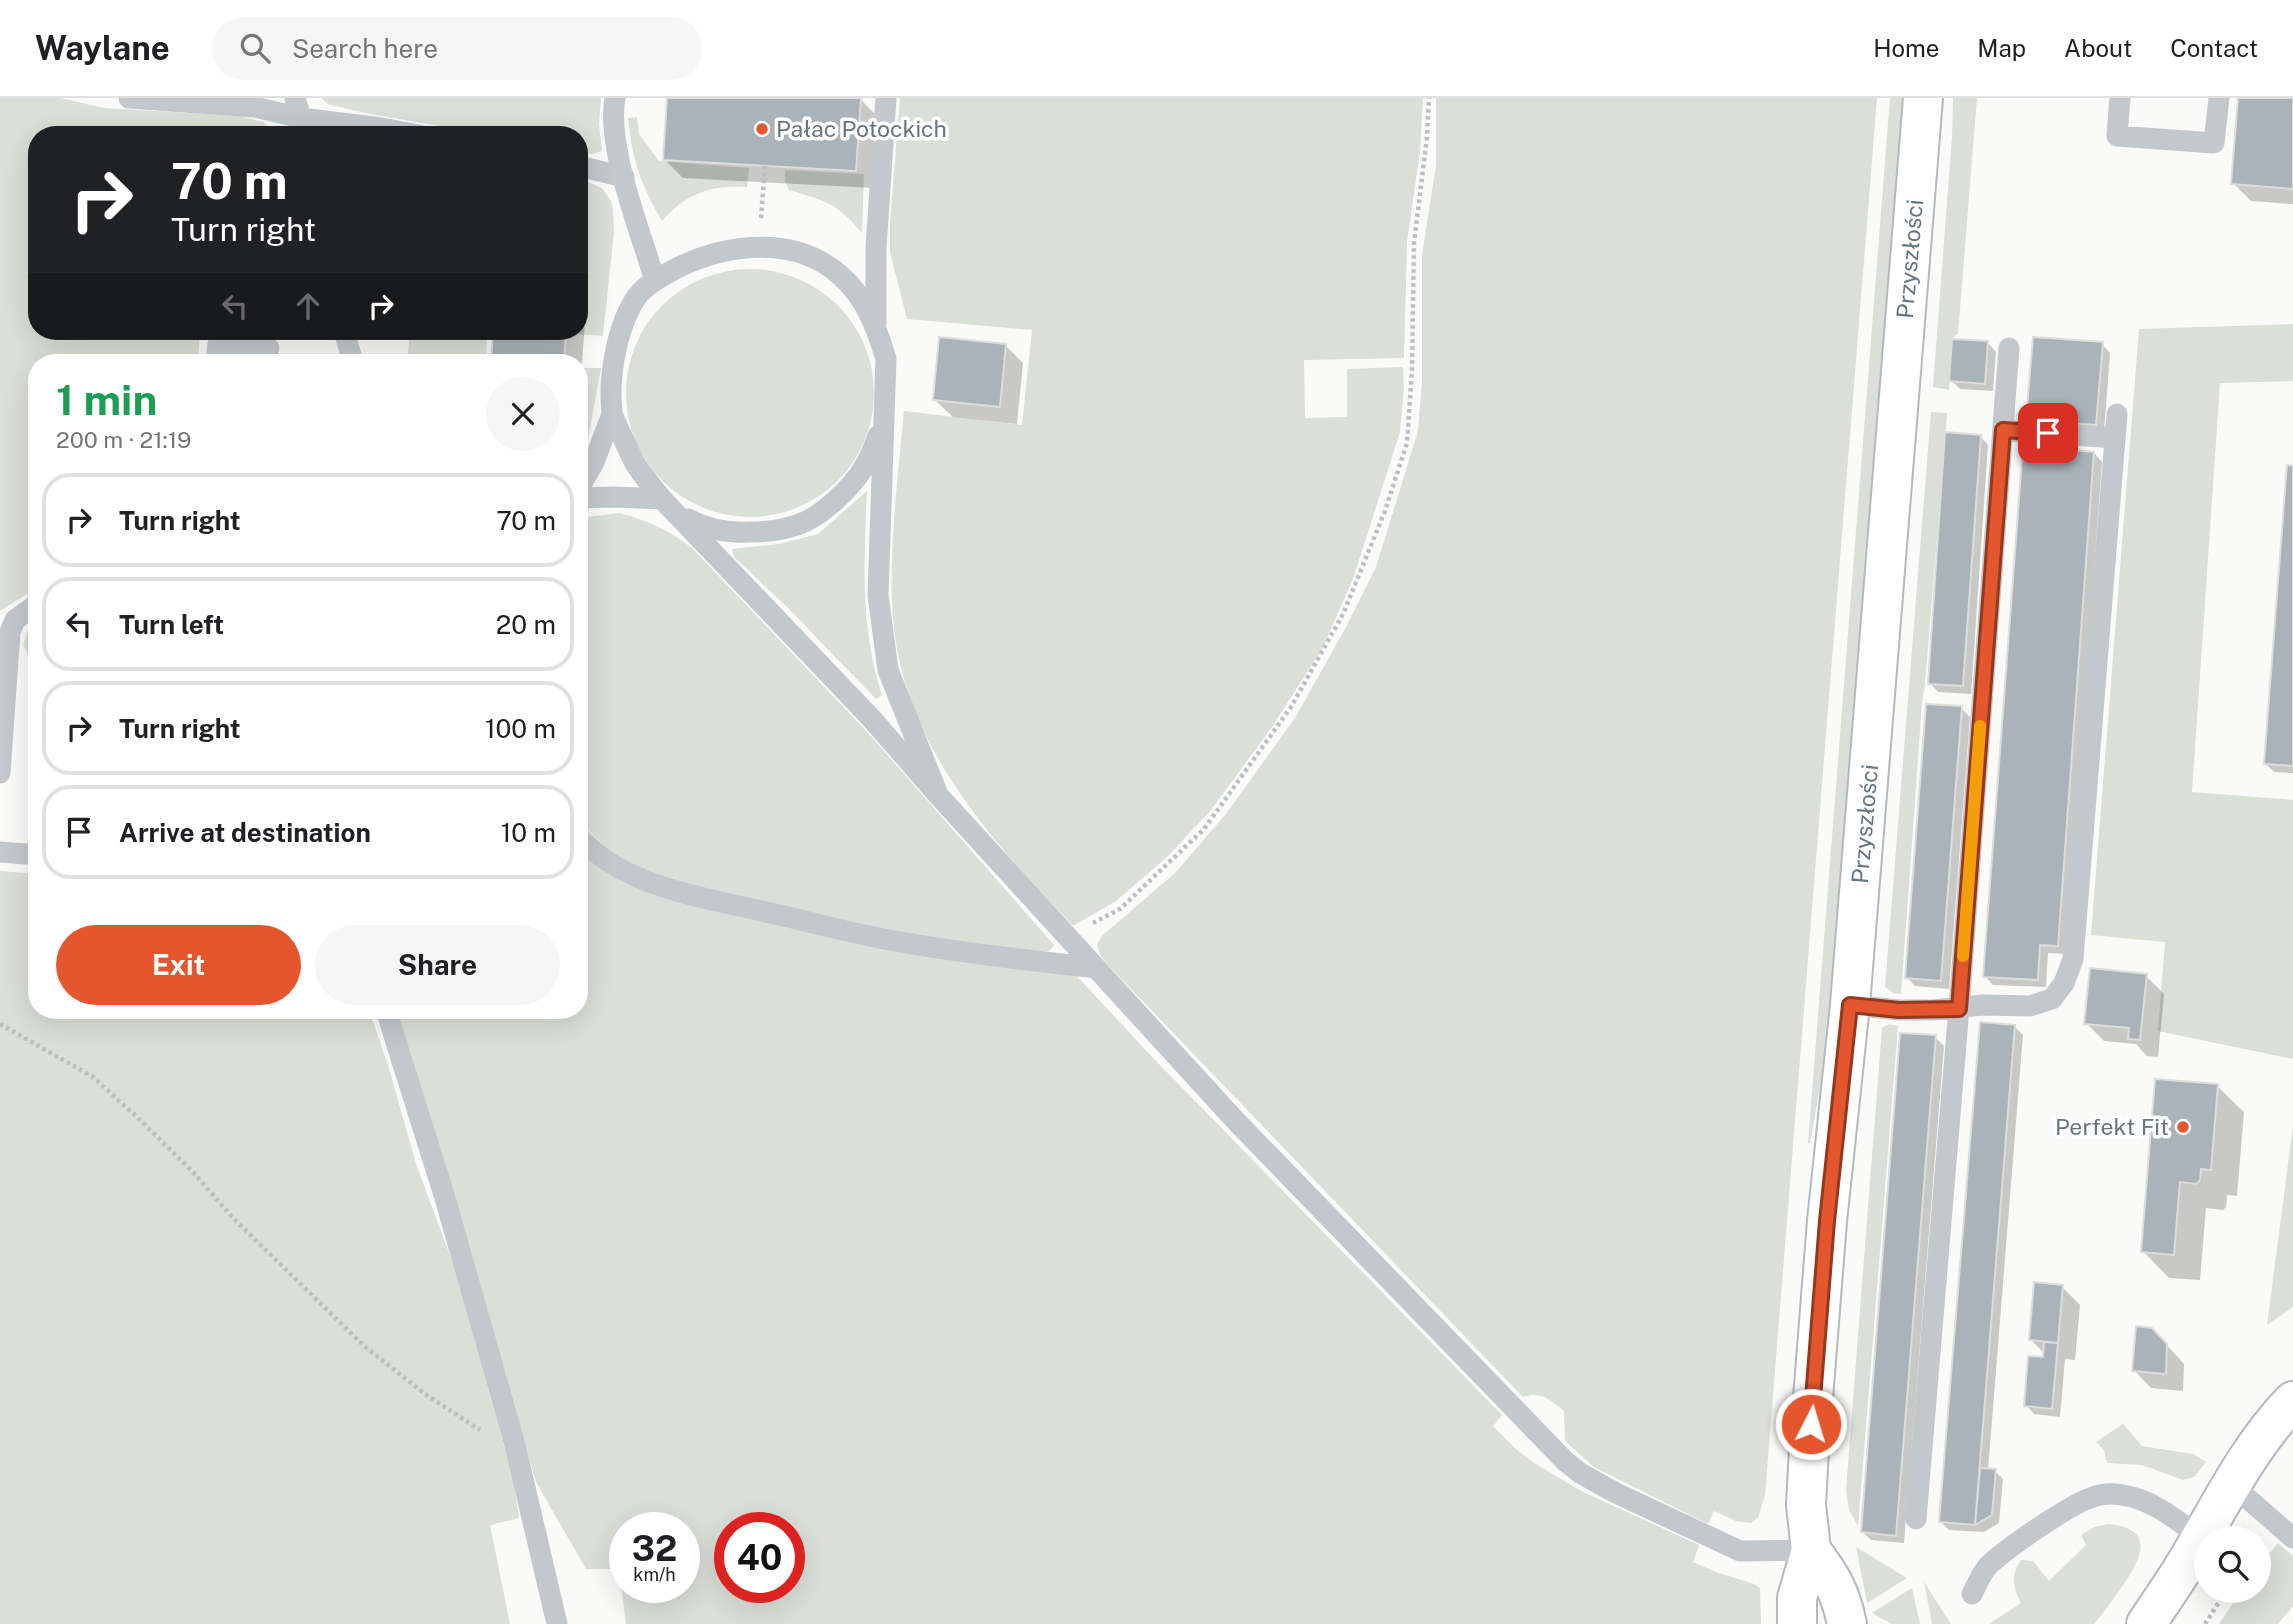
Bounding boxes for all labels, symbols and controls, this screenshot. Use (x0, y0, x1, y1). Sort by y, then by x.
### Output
search box (212, 17, 702, 80)
text: Waylane (35, 29, 170, 67)
icon: search (236, 29, 274, 67)
text: Search here (292, 33, 438, 64)
text: Home (1873, 34, 1939, 62)
text: Map (1977, 34, 2026, 62)
text: About (2064, 34, 2132, 62)
text: Contact (2170, 34, 2258, 62)
place label: Pałac Potockich (776, 115, 947, 142)
marker: Pałac Potockich (754, 121, 770, 137)
text: 70 m (171, 152, 288, 210)
icon: right (56, 154, 147, 245)
street label: Przyszłości (1891, 198, 1928, 320)
text: Turn right (171, 211, 316, 248)
icon: left (216, 287, 254, 325)
icon: ahead (289, 287, 327, 325)
icon: right (362, 287, 400, 325)
text: 1 min (56, 375, 157, 424)
button: close (486, 377, 560, 451)
pin (2018, 403, 2078, 463)
icon: arrive (2029, 414, 2067, 452)
text: 200 m · 21:19 (56, 426, 191, 453)
icon: right (60, 501, 98, 539)
text: Turn right (119, 505, 241, 536)
text: 70 m (496, 505, 556, 536)
icon: left (60, 605, 98, 643)
text: Turn left (119, 609, 224, 640)
text: 20 m (496, 609, 556, 640)
icon: right (60, 709, 98, 747)
text: Turn right (119, 713, 241, 744)
text: 100 m (485, 713, 556, 744)
street label: Przyszłości (1846, 763, 1883, 885)
icon: arrive (60, 813, 98, 851)
text: Arrive at destination (119, 817, 371, 848)
text: 10 m (501, 817, 556, 848)
button: Exit (56, 925, 301, 1005)
button: Share (315, 925, 560, 1005)
place label: Perfekt Fit (2055, 1113, 2169, 1140)
marker: Perfekt Fit (2175, 1119, 2191, 1135)
position arrow (1774, 1387, 1848, 1461)
speed limit sign: 40 (714, 1512, 805, 1603)
map controls (2194, 1526, 2271, 1603)
button: search (2194, 1526, 2271, 1603)
text: 32 (632, 1528, 677, 1569)
text: km/h (633, 1564, 676, 1585)

